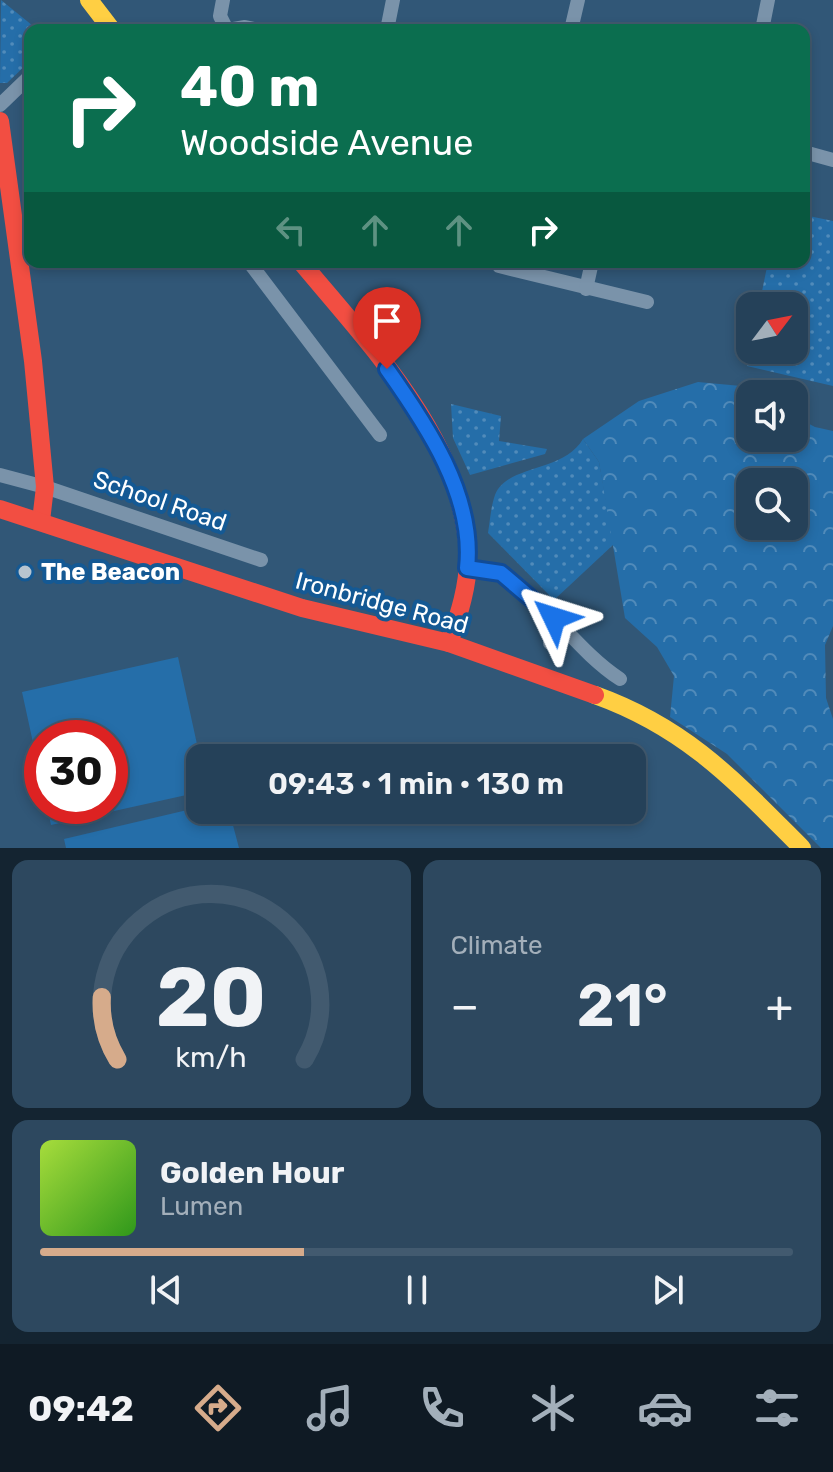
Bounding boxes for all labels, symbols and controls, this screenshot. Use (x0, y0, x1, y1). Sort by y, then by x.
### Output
text: 40 m (180, 54, 320, 120)
icon: right (48, 56, 152, 160)
text: Woodside Avenue (180, 121, 473, 164)
icon: left (269, 208, 313, 252)
icon: ahead (353, 208, 397, 252)
icon: ahead (437, 208, 481, 252)
icon: right (521, 208, 565, 252)
pin (353, 287, 421, 369)
north arrow (736, 292, 808, 364)
map controls (736, 292, 808, 540)
icon: arrive (365, 299, 409, 343)
button: sound (736, 380, 808, 452)
street label: School Road (90, 465, 230, 537)
button: search (736, 468, 808, 540)
place label: The Beacon (41, 558, 180, 586)
marker: The Beacon (16, 563, 34, 581)
street label: Ironbridge Road (293, 566, 471, 640)
position arrow (512, 576, 596, 660)
speed limit sign: 30 (24, 720, 128, 824)
text: 09:43 · 1 min · 130 m (268, 766, 564, 802)
text: Climate (451, 930, 543, 961)
text: 20 (156, 948, 267, 1047)
text: 21° (577, 970, 668, 1041)
text: − (451, 980, 479, 1032)
text: + (766, 980, 793, 1032)
text: km/h (176, 1040, 247, 1074)
text: Golden Hour (160, 1155, 344, 1191)
text: Lumen (160, 1191, 243, 1222)
icon: previous (144, 1268, 188, 1312)
icon: pause (395, 1268, 439, 1312)
icon: next (646, 1268, 690, 1312)
icon: directions (190, 1380, 246, 1436)
icon: music (302, 1380, 358, 1436)
icon: phone (414, 1380, 470, 1436)
icon: climate (525, 1380, 581, 1436)
icon: car (637, 1380, 693, 1436)
icon: filters (749, 1380, 805, 1436)
text: 09:42 (28, 1387, 134, 1430)

